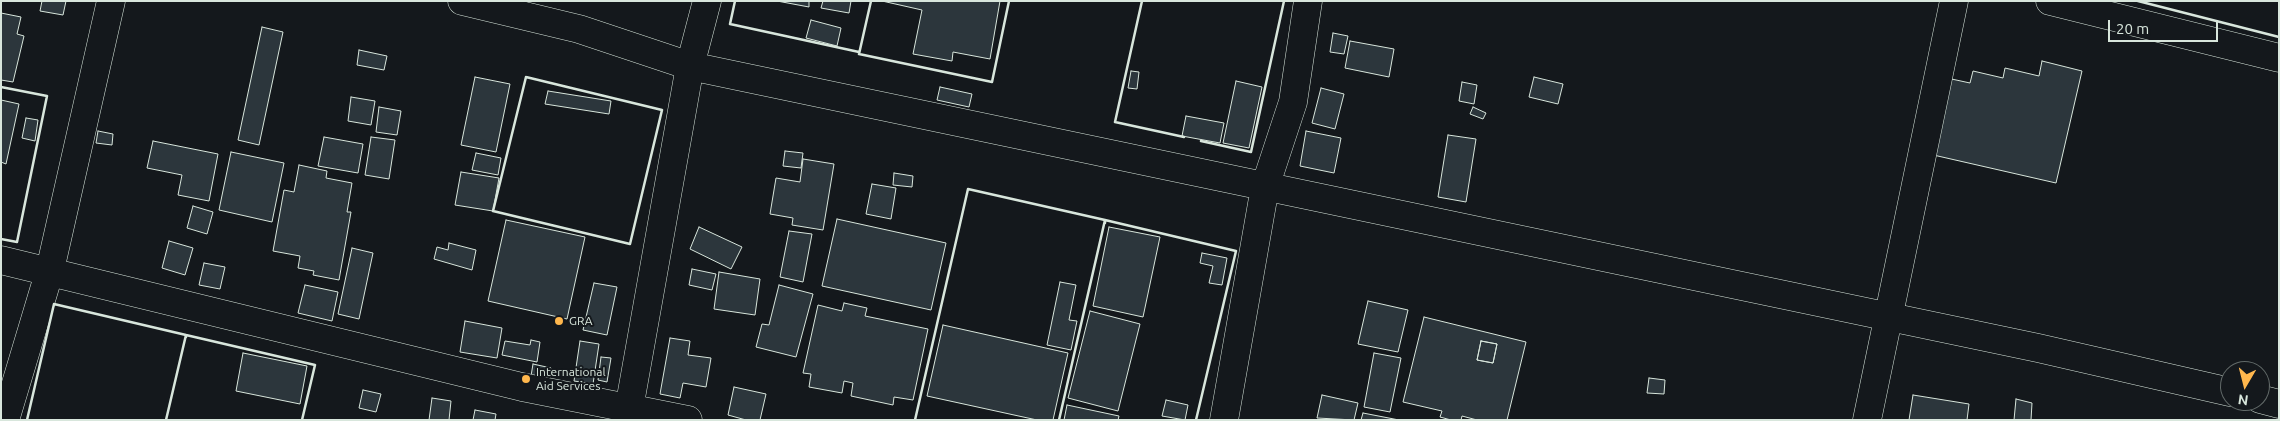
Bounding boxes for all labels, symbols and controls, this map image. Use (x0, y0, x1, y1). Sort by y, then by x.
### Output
scale bar (2110, 10, 2220, 42)
text: 20 m (2116, 20, 2149, 37)
place label: GRA (569, 314, 593, 328)
marker: GRA (553, 315, 565, 327)
north arrow (2220, 361, 2270, 411)
place label: International Aid Services (536, 365, 606, 393)
marker: International Aid Services (520, 373, 532, 385)
text: N (2237, 391, 2249, 409)

